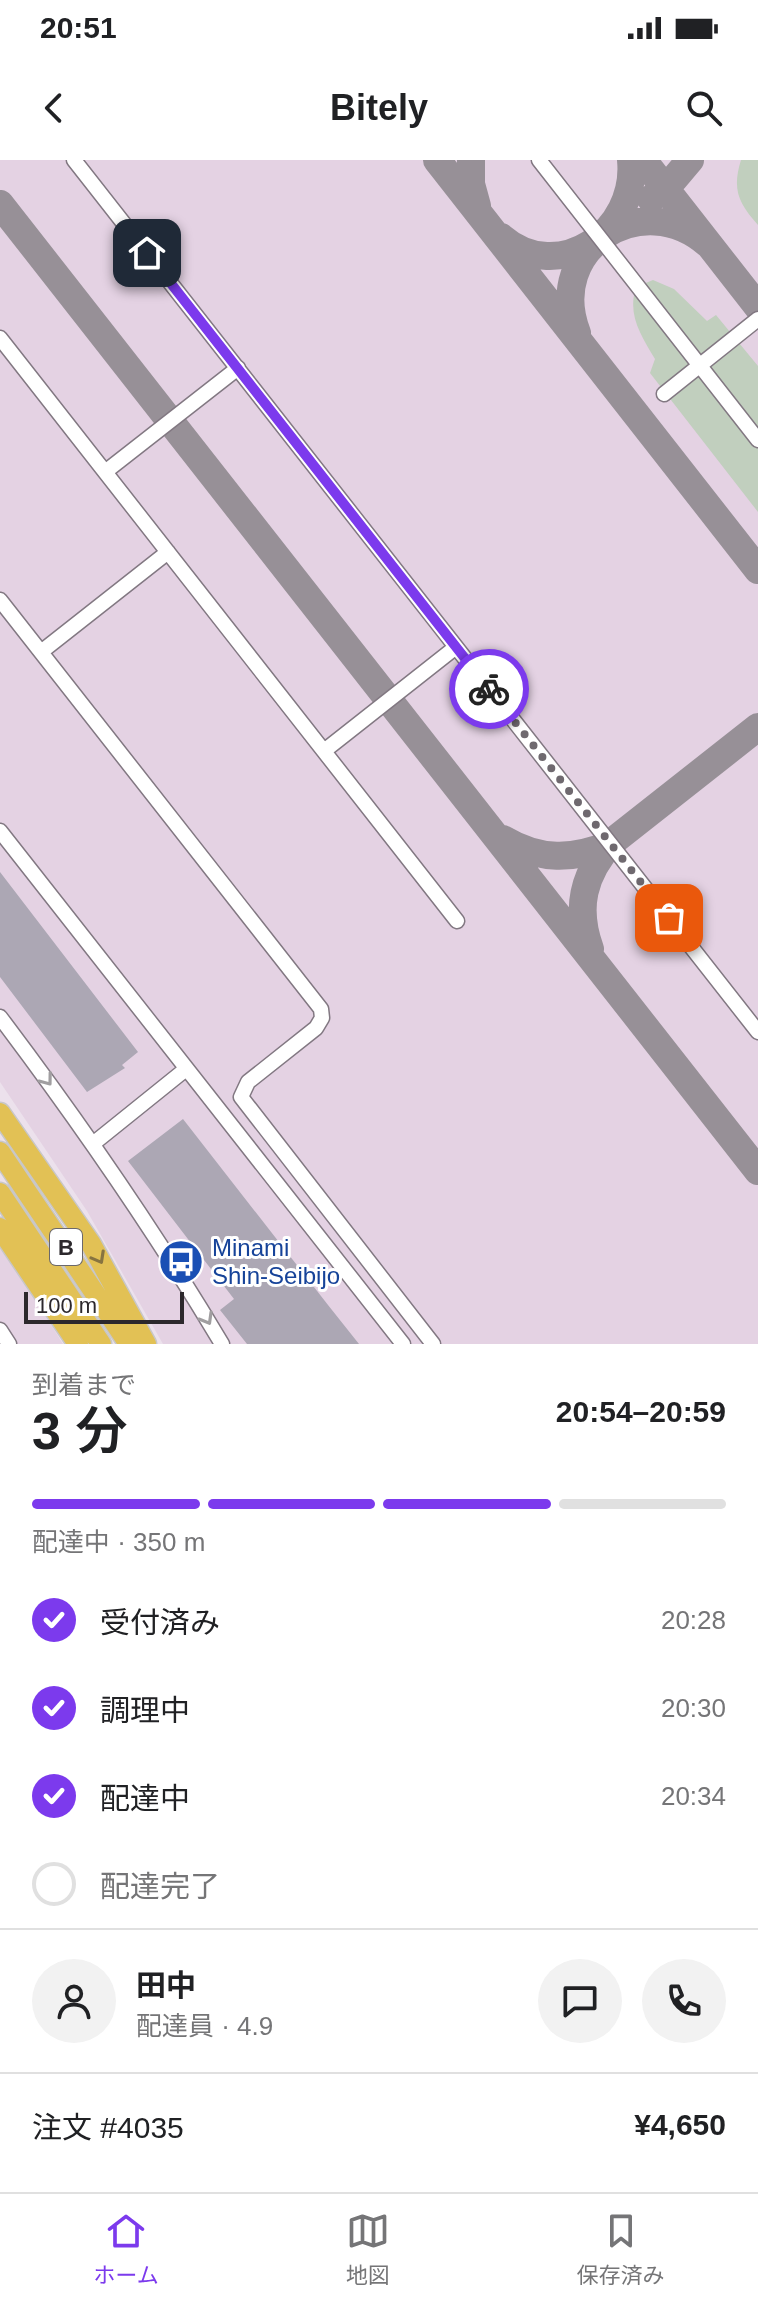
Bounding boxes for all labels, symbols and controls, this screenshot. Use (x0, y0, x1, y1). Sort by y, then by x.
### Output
text: 20:51 (40, 11, 117, 44)
icon: back (32, 86, 76, 130)
icon: search (682, 86, 726, 130)
text: Bitely (330, 87, 428, 128)
pin (113, 219, 181, 287)
icon: home (125, 231, 169, 275)
courier (449, 649, 529, 729)
icon: bike (467, 667, 511, 711)
pin (635, 884, 703, 952)
icon: bag (647, 896, 691, 940)
one-way arrow (37, 1071, 51, 1086)
road number: B (50, 1229, 82, 1265)
place label: Minami Shin-Seibijo (212, 1234, 340, 1289)
bus stop icon: Minami Shin-Seibijo (157, 1238, 205, 1286)
one-way arrow (89, 1250, 104, 1265)
scale bar (24, 1288, 184, 1324)
text: 100 m (36, 1293, 97, 1318)
one-way arrow (197, 1310, 213, 1325)
text: 到着まで (32, 1370, 136, 1400)
text: 20:54–20:59 (556, 1395, 726, 1428)
text: 3 分 (32, 1402, 127, 1460)
text: 配達中 · 350 m (32, 1527, 205, 1557)
icon: check (32, 1598, 76, 1642)
text: 20:28 (661, 1605, 726, 1635)
text: 受付済み (100, 1606, 220, 1639)
icon: check (32, 1686, 76, 1730)
text: 20:30 (661, 1693, 726, 1723)
text: 調理中 (100, 1694, 190, 1727)
icon: check (32, 1774, 76, 1818)
text: 20:34 (661, 1781, 726, 1811)
text: 配達中 (100, 1782, 190, 1815)
text: 配達完了 (100, 1870, 220, 1903)
button: person (32, 1959, 116, 2043)
button: chat (538, 1959, 622, 2043)
button: phone (642, 1959, 726, 2043)
text: 田中 (136, 1969, 196, 2002)
text: 配達員 · 4.9 (136, 2011, 273, 2041)
text: ¥4,650 (634, 2108, 726, 2141)
text: 注文 #4035 (32, 2111, 184, 2144)
tab: ホーム (93, 2209, 159, 2289)
tab: 地図 (346, 2209, 390, 2289)
tab: 保存済み (577, 2209, 665, 2289)

